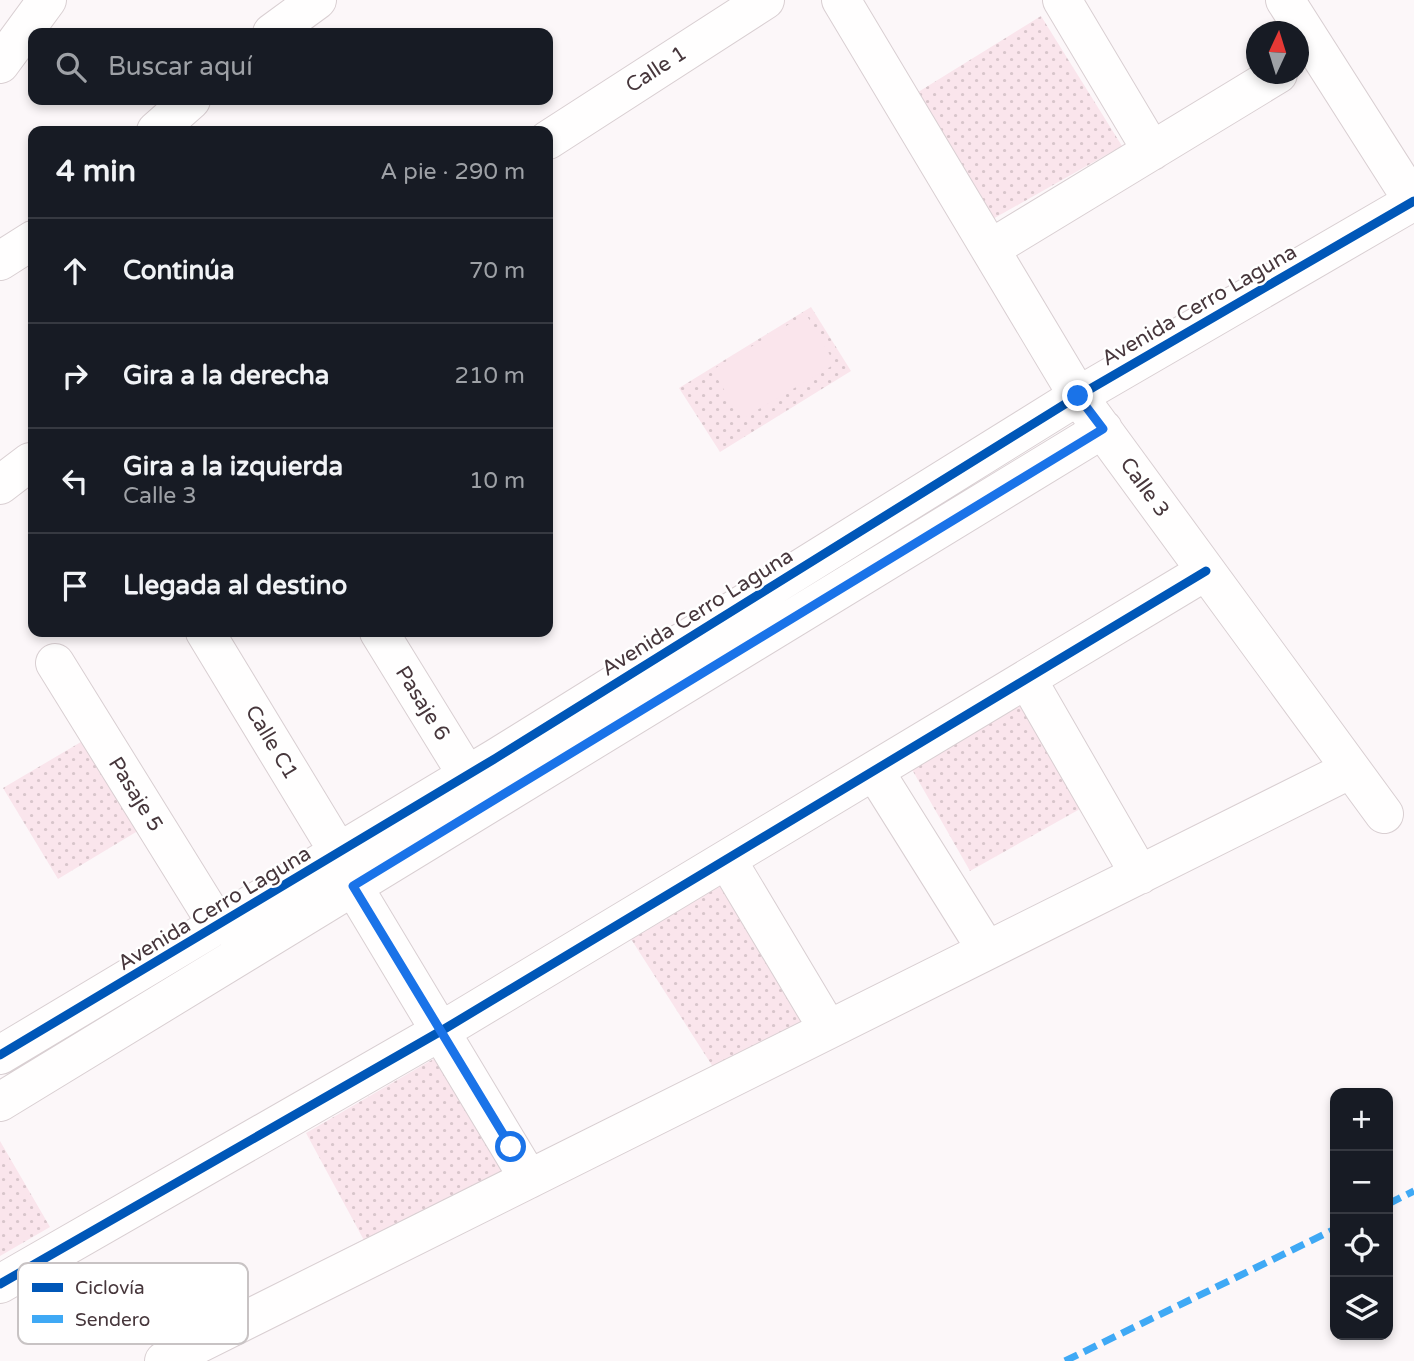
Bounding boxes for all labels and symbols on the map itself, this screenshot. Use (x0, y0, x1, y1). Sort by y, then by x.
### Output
north arrow (1246, 21, 1309, 84)
street label: Calle 1 (621, 41, 691, 98)
street label: Avenida Cerro Laguna (1097, 239, 1301, 372)
route end (1062, 380, 1093, 411)
street label: Calle 3 (1115, 453, 1175, 522)
street label: Avenida Cerro Laguna (597, 543, 798, 682)
street label: Pasaje 6 (390, 661, 455, 745)
street label: Calle C1 (240, 701, 303, 784)
street label: Pasaje 5 (103, 752, 168, 836)
street label: Avenida Cerro Laguna (113, 841, 315, 976)
route start (495, 1131, 526, 1162)
legend (18, 1263, 248, 1344)
text: Ciclovía (75, 1277, 145, 1299)
text: Sendero (75, 1309, 150, 1331)

